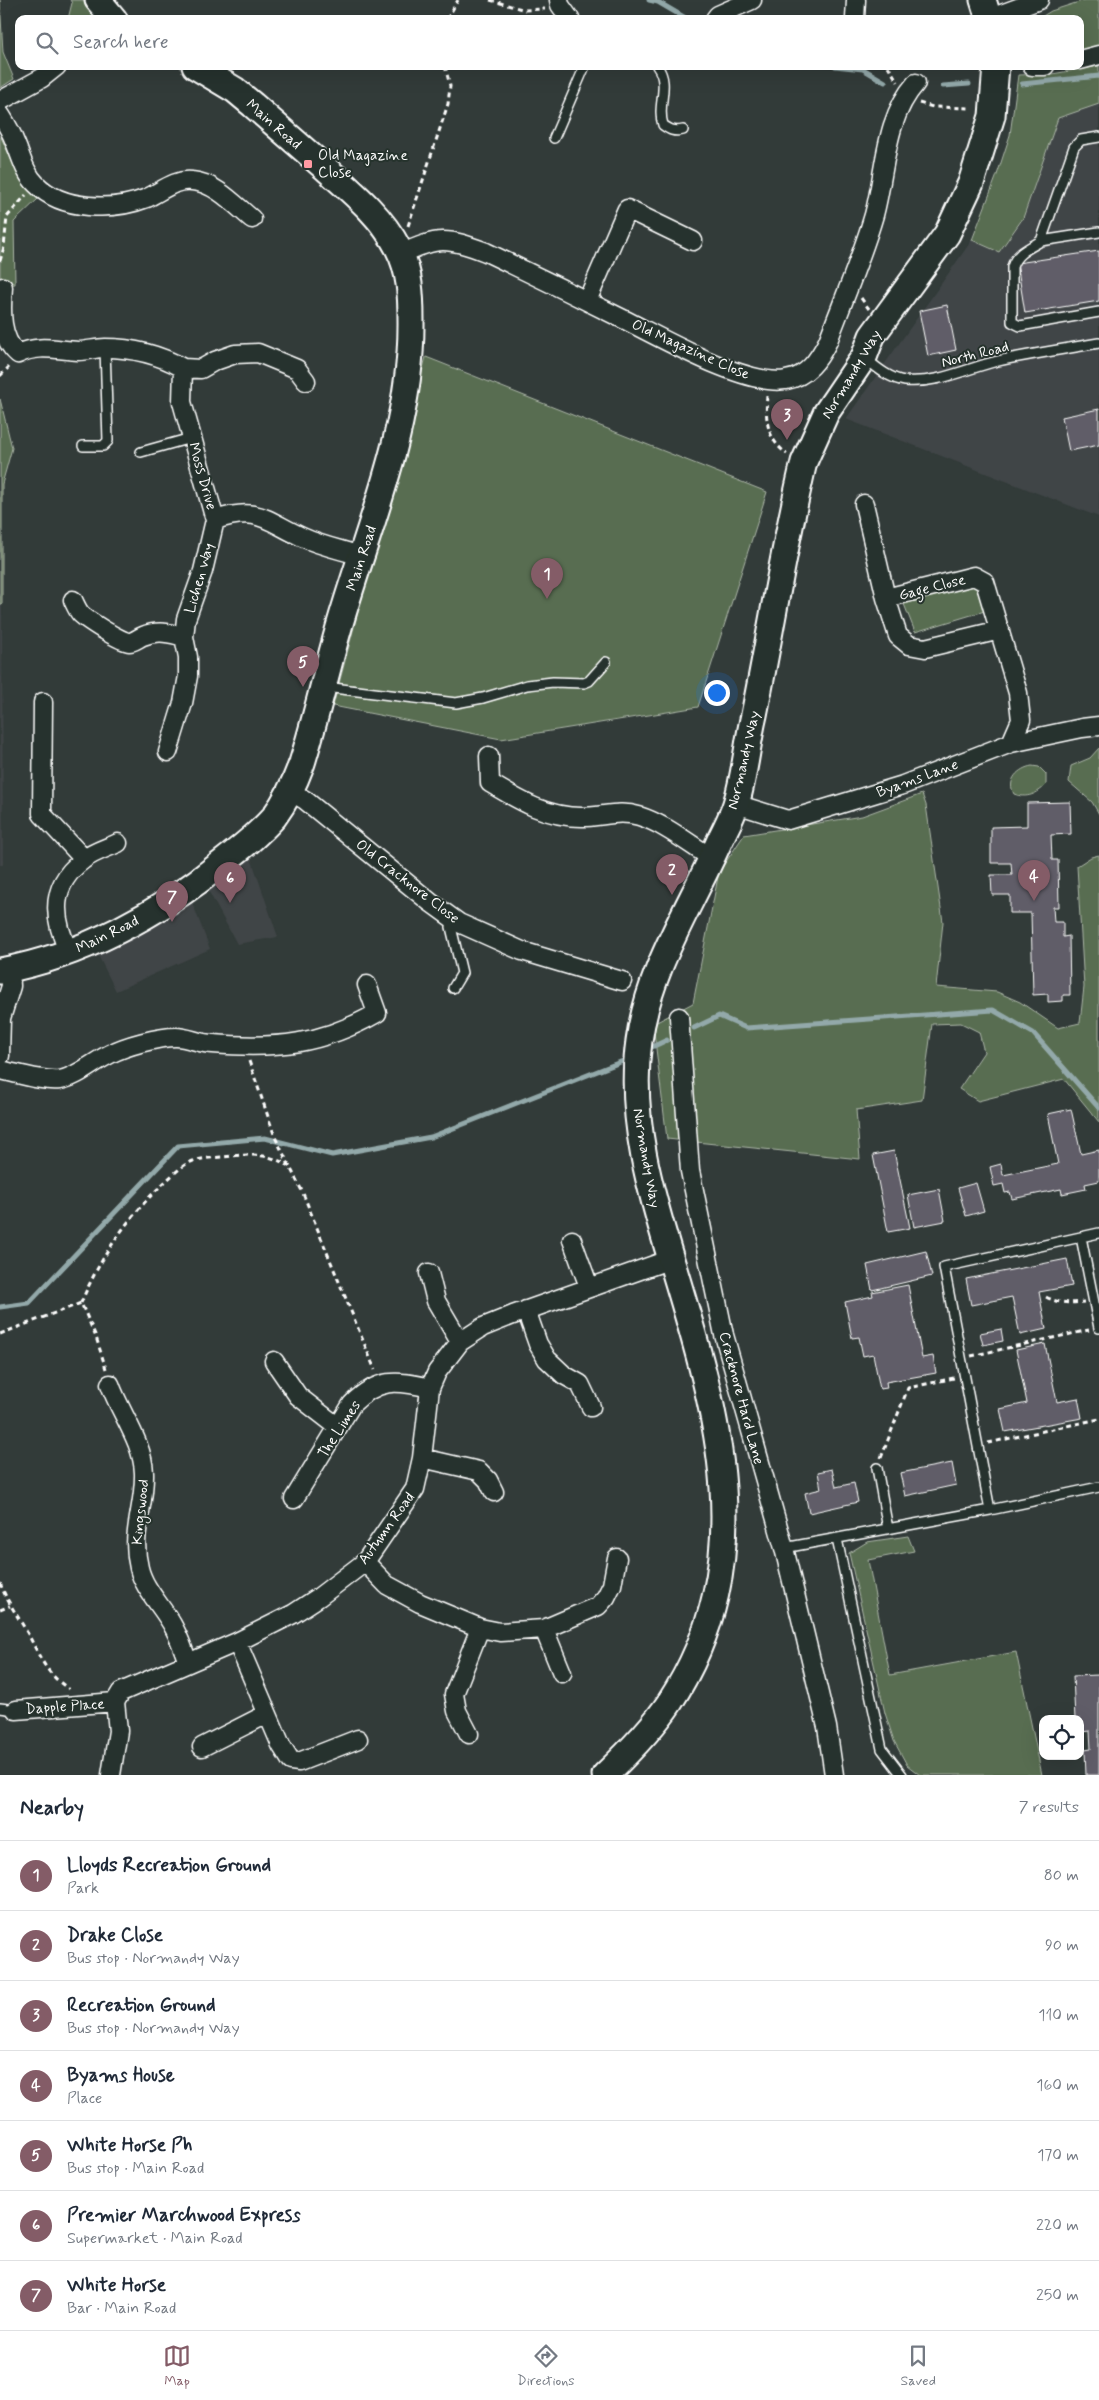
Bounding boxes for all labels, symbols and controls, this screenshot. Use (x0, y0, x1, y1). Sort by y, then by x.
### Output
search box (15, 15, 1084, 70)
icon: search (33, 29, 61, 57)
text: Search here (73, 30, 169, 55)
street label: Main Road (241, 95, 305, 155)
place label: Old Magazine Close (318, 146, 408, 183)
marker: Old Magazine Close (302, 158, 314, 170)
street label: Old Magazine Close (628, 315, 753, 385)
street label: Normandy Way (817, 326, 887, 423)
street label: North Road (939, 337, 1011, 373)
pin: 3 (771, 399, 803, 440)
street label: Moss Drive (183, 440, 221, 513)
street label: Main Road (342, 523, 382, 594)
street label: Lichen Way (180, 541, 220, 616)
pin: 1 (531, 558, 563, 599)
street label: Gage Close (897, 570, 968, 607)
pin: 5 (287, 646, 319, 687)
your location (704, 680, 730, 706)
street label: Normandy Way (723, 709, 765, 812)
street label: Byams Lane (874, 755, 961, 803)
street label: Old Cracknore Close (351, 835, 464, 929)
pin: 2 (656, 854, 688, 895)
pin: 4 (1018, 860, 1050, 901)
pin: 6 (214, 862, 246, 903)
pin: 7 (156, 881, 188, 922)
street label: Main Road (73, 911, 142, 959)
street label: Normandy Way (627, 1107, 665, 1210)
street label: Cracknore Hard Lane (714, 1330, 768, 1467)
street label: The Limes (314, 1397, 366, 1462)
street label: Kingswood (128, 1478, 155, 1546)
street label: Autumn Road (354, 1488, 420, 1569)
street label: Dapple Place (25, 1694, 105, 1720)
map controls (1039, 1715, 1084, 1760)
button: locate (1039, 1715, 1084, 1760)
text: Nearby (20, 1794, 84, 1822)
text: 7 results (1019, 1797, 1079, 1818)
text: Lloyds Recreation Ground (67, 1853, 271, 1878)
text: 1 (32, 1865, 40, 1886)
text: 80 m (1044, 1865, 1079, 1886)
text: Park (67, 1878, 99, 1899)
text: Drake Close (67, 1923, 163, 1948)
text: 2 (32, 1935, 40, 1956)
text: 90 m (1045, 1935, 1079, 1956)
text: Bus stop · Normandy Way (67, 1948, 240, 1969)
text: Recreation Ground (67, 1993, 216, 2018)
text: 3 (32, 2005, 40, 2026)
text: 110 m (1038, 2005, 1079, 2026)
text: Bus stop · Normandy Way (67, 2018, 240, 2039)
text: Byams House (67, 2063, 175, 2088)
text: 4 (31, 2075, 41, 2096)
text: 160 m (1036, 2075, 1079, 2096)
text: Place (67, 2088, 102, 2109)
text: White Horse Ph (67, 2133, 193, 2158)
text: 5 (31, 2145, 41, 2166)
text: 170 m (1037, 2145, 1079, 2166)
text: Bus stop · Main Road (67, 2158, 204, 2179)
text: Premier Marchwood Express (67, 2203, 301, 2228)
text: 6 (32, 2215, 40, 2236)
text: 220 m (1036, 2215, 1079, 2236)
text: Supermarket · Main Road (67, 2228, 243, 2249)
text: White Horse (67, 2273, 166, 2298)
text: 7 (31, 2285, 41, 2306)
text: 250 m (1036, 2285, 1079, 2306)
text: Bar · Main Road (67, 2298, 176, 2319)
tab: Map (163, 2342, 191, 2390)
tab: Directions (517, 2342, 575, 2390)
tab: Saved (901, 2342, 936, 2390)

